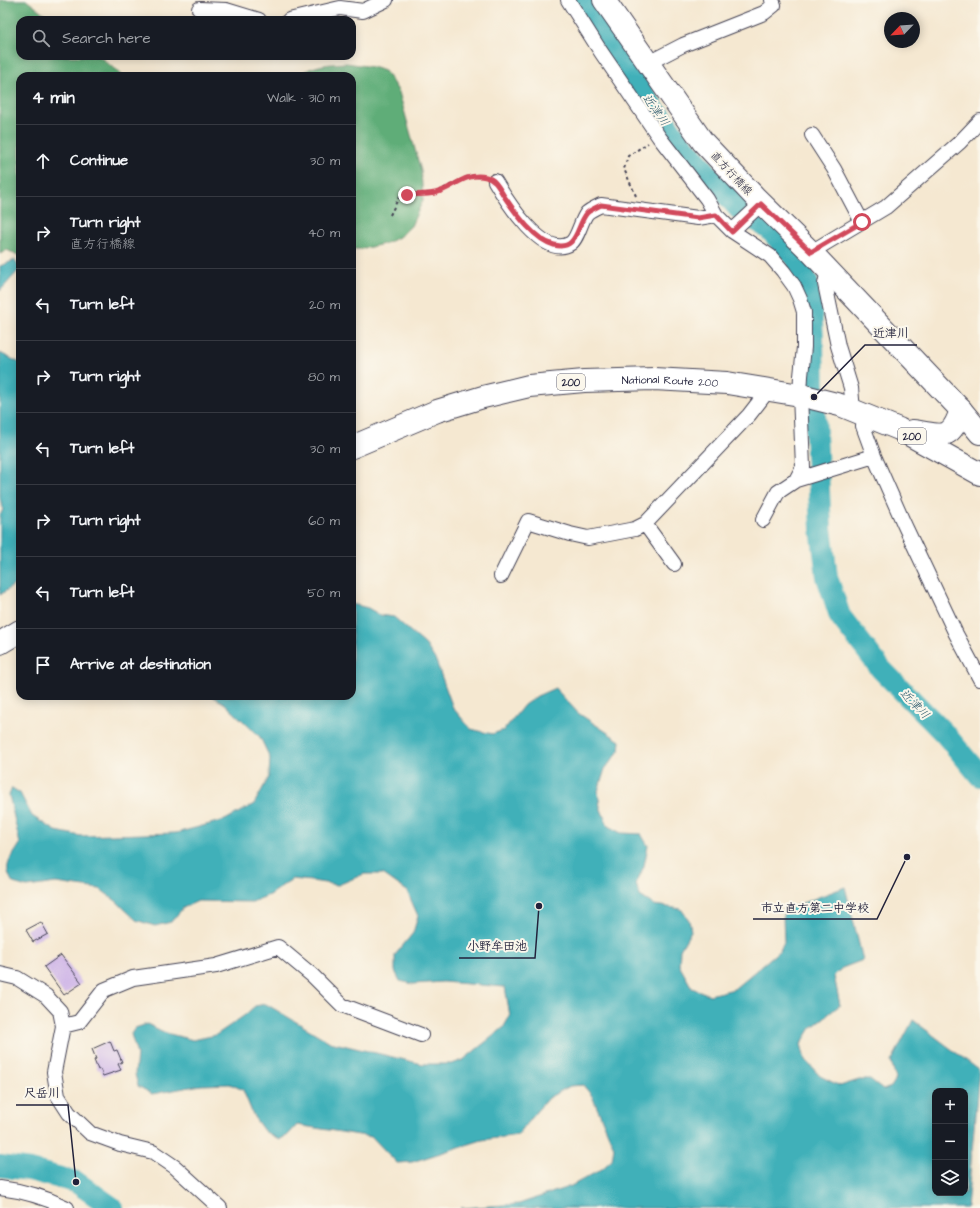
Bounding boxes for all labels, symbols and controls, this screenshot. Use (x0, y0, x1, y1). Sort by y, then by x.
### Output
north arrow (884, 12, 920, 48)
search box (16, 16, 356, 60)
icon: search (30, 27, 52, 49)
text: Search here (62, 28, 151, 49)
text: 4 min (32, 86, 75, 110)
text: Walk · 310 m (267, 89, 340, 107)
water label: 近津川 (638, 91, 673, 130)
street label: 直方行橋線 (707, 148, 756, 199)
icon: ahead (32, 150, 54, 172)
text: Continue (70, 150, 128, 171)
text: 30 m (310, 152, 340, 170)
route end (398, 186, 416, 204)
text: Turn right (70, 212, 141, 233)
route start (853, 213, 871, 231)
icon: right (32, 222, 54, 244)
text: 40 m (308, 224, 340, 242)
text: 直方行橋線 (70, 235, 135, 253)
icon: left (32, 294, 54, 316)
text: Turn left (70, 294, 134, 315)
text: 20 m (309, 296, 340, 314)
callout: 近津川 (865, 321, 917, 345)
text: 近津川 (873, 325, 909, 342)
icon: right (32, 366, 54, 388)
text: Turn right (70, 366, 141, 387)
text: 80 m (308, 368, 340, 386)
street label: National Route 200 (622, 372, 719, 391)
road number: 200 (557, 374, 585, 390)
road number: 200 (898, 428, 926, 444)
icon: left (32, 438, 54, 460)
text: Turn left (70, 438, 134, 459)
text: 30 m (310, 440, 340, 458)
icon: right (32, 510, 54, 532)
text: Turn right (70, 510, 141, 531)
text: 60 m (308, 512, 340, 530)
icon: left (32, 582, 54, 604)
text: Turn left (70, 582, 134, 603)
text: 50 m (307, 584, 340, 602)
icon: arrive (32, 654, 54, 676)
text: Arrive at destination (70, 654, 211, 675)
water label: 近津川 (896, 685, 933, 723)
callout: 市立直方第二中学校 (753, 895, 877, 919)
text: 市立直方第二中学校 (761, 900, 869, 917)
callout: 小野牟田池 (459, 934, 535, 958)
text: 小野牟田池 (467, 938, 527, 955)
callout: 尺岳川 (16, 1081, 68, 1105)
text: 尺岳川 (24, 1085, 60, 1102)
map controls (932, 1088, 968, 1196)
button: + (932, 1088, 968, 1124)
button: − (932, 1124, 968, 1160)
button: layers (932, 1160, 968, 1196)

